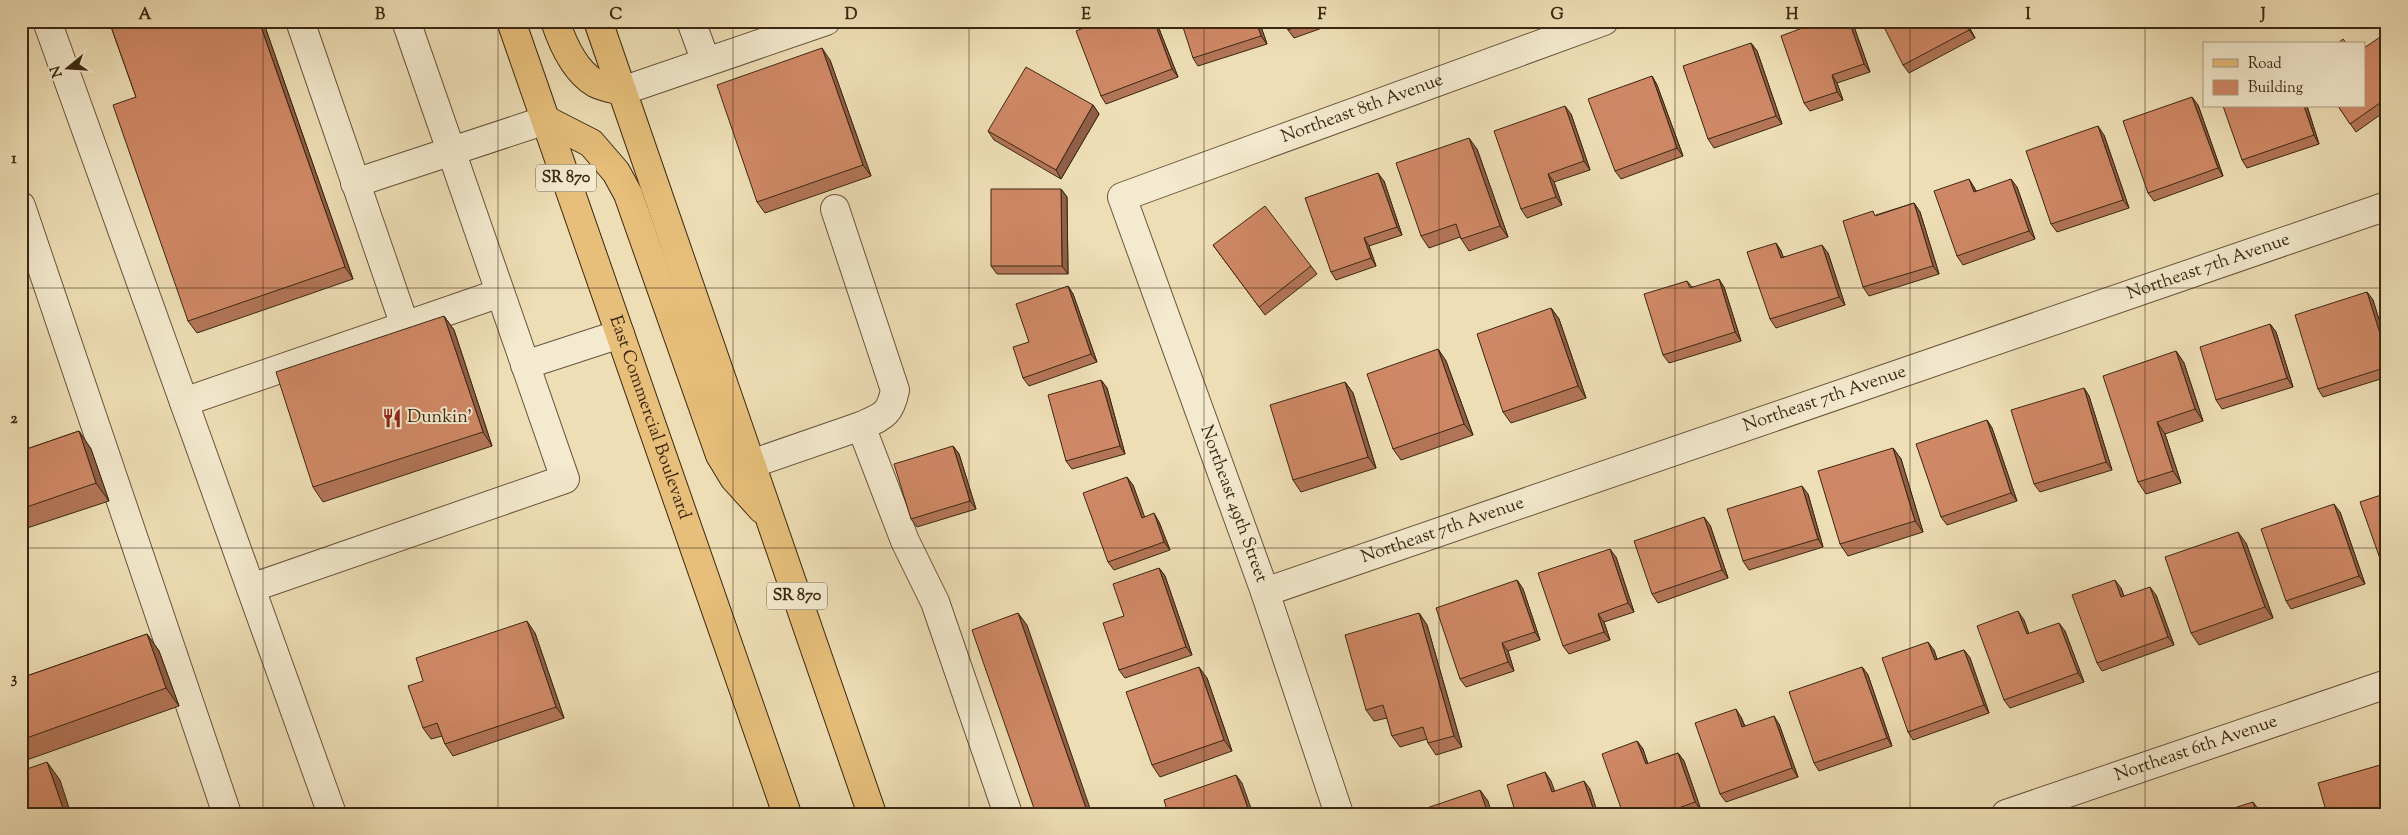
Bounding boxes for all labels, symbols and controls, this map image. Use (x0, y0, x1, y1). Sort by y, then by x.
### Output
text: A (139, 4, 152, 27)
text: B (375, 4, 385, 27)
text: C (610, 4, 623, 27)
text: D (845, 4, 858, 27)
text: E (1081, 4, 1091, 27)
text: F (1318, 4, 1327, 27)
text: G (1550, 4, 1564, 27)
text: H (1786, 4, 1799, 27)
text: I (2025, 4, 2031, 27)
text: J (2259, 4, 2266, 27)
north arrow (42, 42, 92, 92)
legend (2203, 42, 2366, 108)
text: Road (2248, 54, 2282, 75)
text: N (46, 63, 69, 80)
street label: Northeast 8th Avenue (1278, 68, 1447, 151)
text: Building (2248, 78, 2303, 99)
text: 1 (11, 148, 17, 171)
road number: SR 870 (536, 164, 596, 192)
street label: Northeast 7th Avenue (2124, 227, 2294, 307)
street label: East Commercial Boulevard (602, 312, 697, 523)
street label: Northeast 7th Avenue (1740, 359, 1910, 439)
place label: Dunkin' (407, 405, 472, 431)
restaurant icon: Dunkin' (381, 407, 403, 429)
text: 2 (10, 408, 18, 431)
street label: Northeast 49th Street (1192, 422, 1274, 586)
street label: Northeast 7th Avenue (1358, 491, 1528, 571)
road number: SR 870 (767, 582, 827, 610)
text: 3 (11, 668, 18, 691)
street label: Northeast 6th Avenue (2111, 709, 2281, 789)

